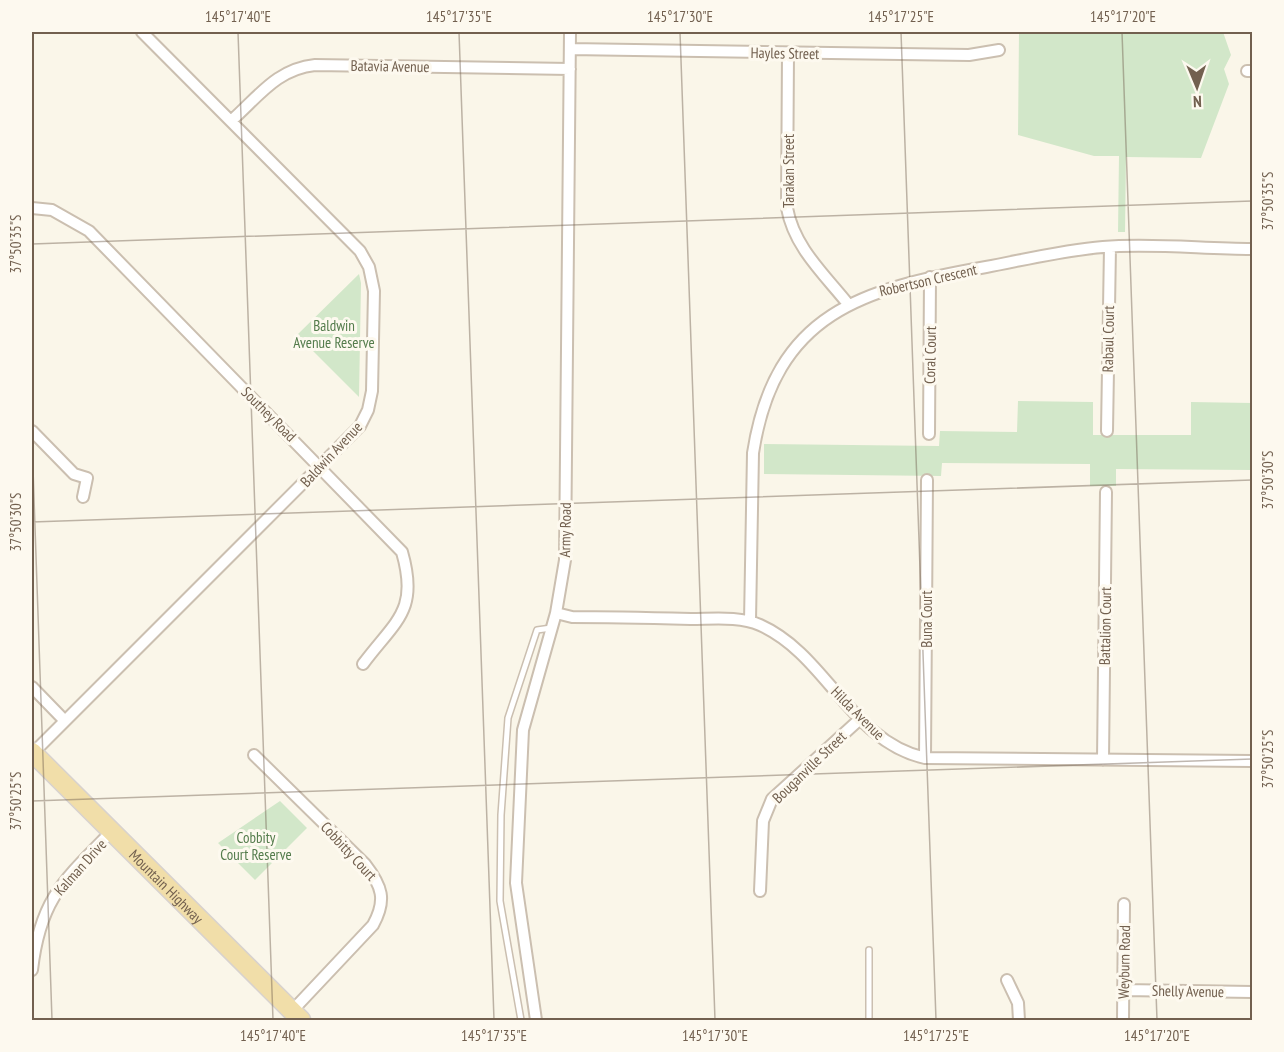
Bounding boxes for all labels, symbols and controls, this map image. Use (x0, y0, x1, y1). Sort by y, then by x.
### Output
text: 145°17'40"E (205, 7, 271, 26)
text: 145°17'35"E (426, 7, 492, 26)
text: 145°17'30"E (647, 7, 713, 26)
text: 145°17'25"E (868, 7, 934, 26)
text: 145°17'20"E (1090, 7, 1156, 26)
street label: Hayles Street (751, 43, 819, 63)
street label: Batavia Avenue (350, 56, 430, 76)
north arrow (1167, 57, 1227, 117)
text: N (1193, 92, 1202, 112)
street label: Tarakan Street (779, 134, 798, 208)
text: 37°50'35"S (1258, 171, 1277, 231)
text: 37°50'35"S (6, 214, 25, 274)
street label: Robertson Crescent (877, 260, 979, 300)
street label: Rabaul Court (1098, 305, 1118, 373)
park label: Baldwin Avenue Reserve (293, 316, 375, 352)
street label: Coral Court (920, 326, 940, 384)
street label: Southey Road (238, 383, 300, 445)
street label: Baldwin Avenue (296, 417, 366, 491)
text: 37°50'30"S (1258, 450, 1277, 510)
text: 37°50'30"S (6, 492, 25, 552)
street label: Army Road (555, 502, 575, 558)
street label: Battalion Court (1095, 587, 1115, 665)
street label: Buna Court (917, 590, 936, 648)
street label: Hilda Avenue (827, 682, 889, 744)
street label: Bouganville Street (768, 727, 850, 807)
text: 37°50'25"S (1258, 729, 1277, 789)
text: 37°50'25"S (6, 771, 25, 831)
street label: Cobbitty Court (317, 818, 381, 884)
park label: Cobbity Court Reserve (220, 828, 292, 864)
street label: Kalman Drive (50, 835, 110, 899)
street label: Mountain Highway (125, 845, 208, 927)
street label: Weyburn Road (1114, 925, 1134, 999)
street label: Shelly Avenue (1152, 981, 1224, 1001)
text: 145°17'40"E (240, 1026, 306, 1045)
text: 145°17'35"E (461, 1026, 527, 1045)
text: 145°17'30"E (682, 1026, 748, 1045)
text: 145°17'25"E (903, 1026, 969, 1045)
text: 145°17'20"E (1124, 1026, 1190, 1045)

